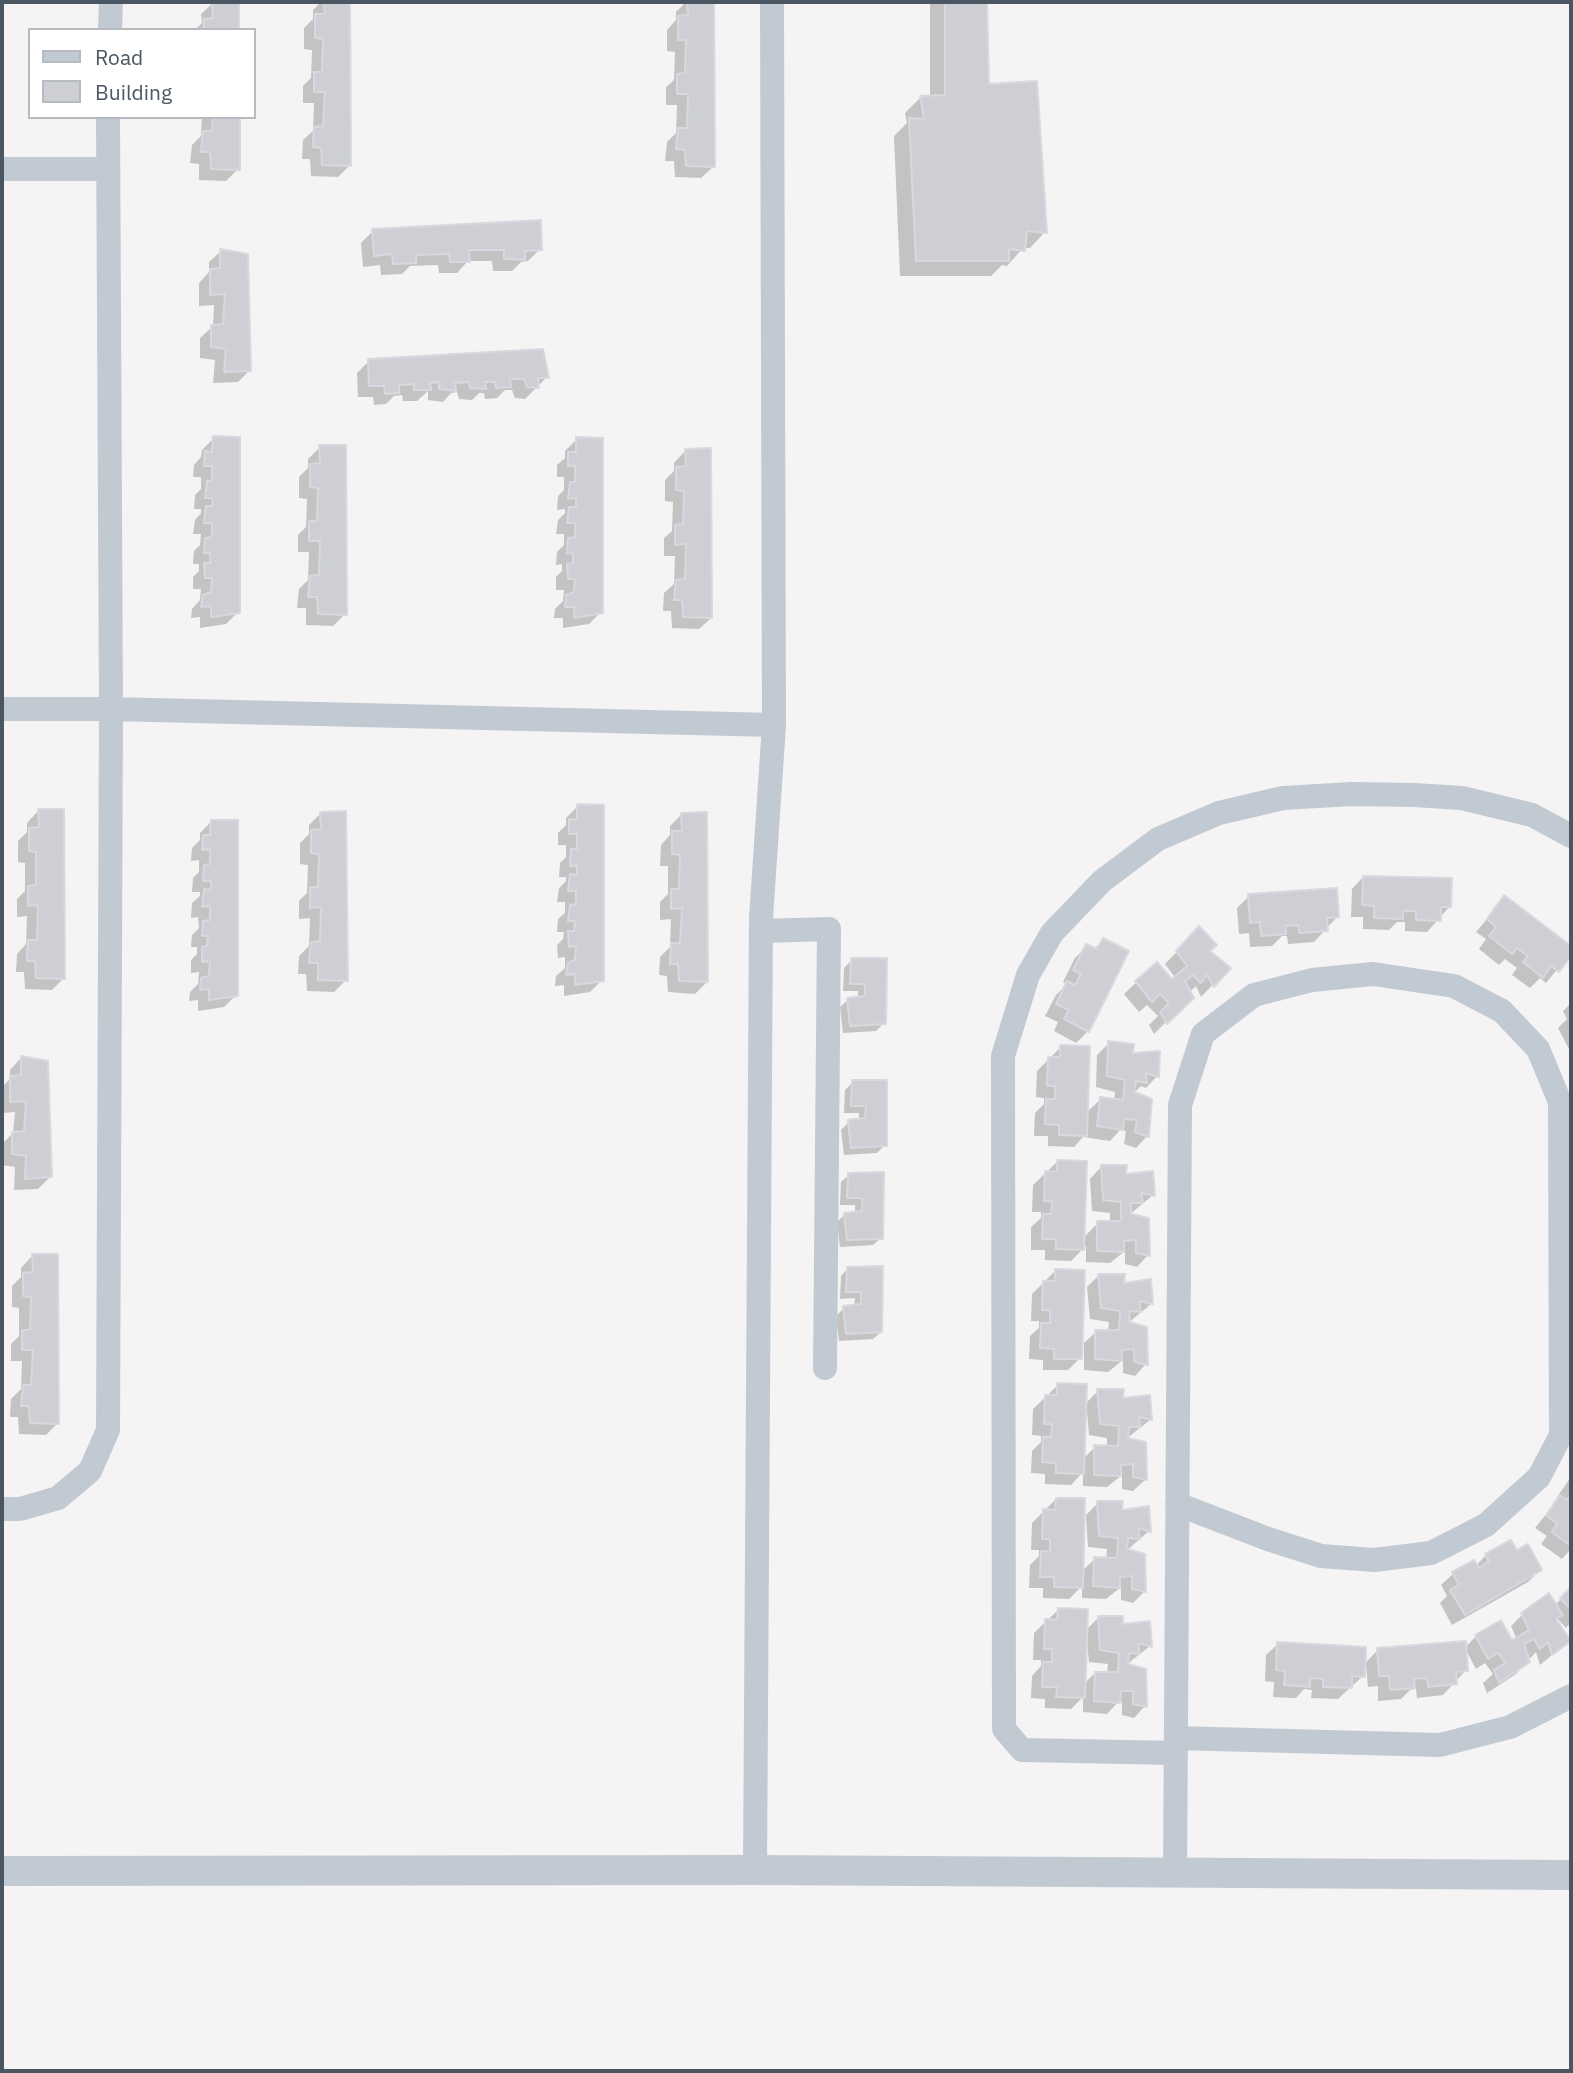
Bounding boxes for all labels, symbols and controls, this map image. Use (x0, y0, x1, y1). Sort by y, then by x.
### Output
legend (28, 28, 256, 119)
text: Road (95, 43, 143, 71)
text: Building (95, 78, 172, 106)

